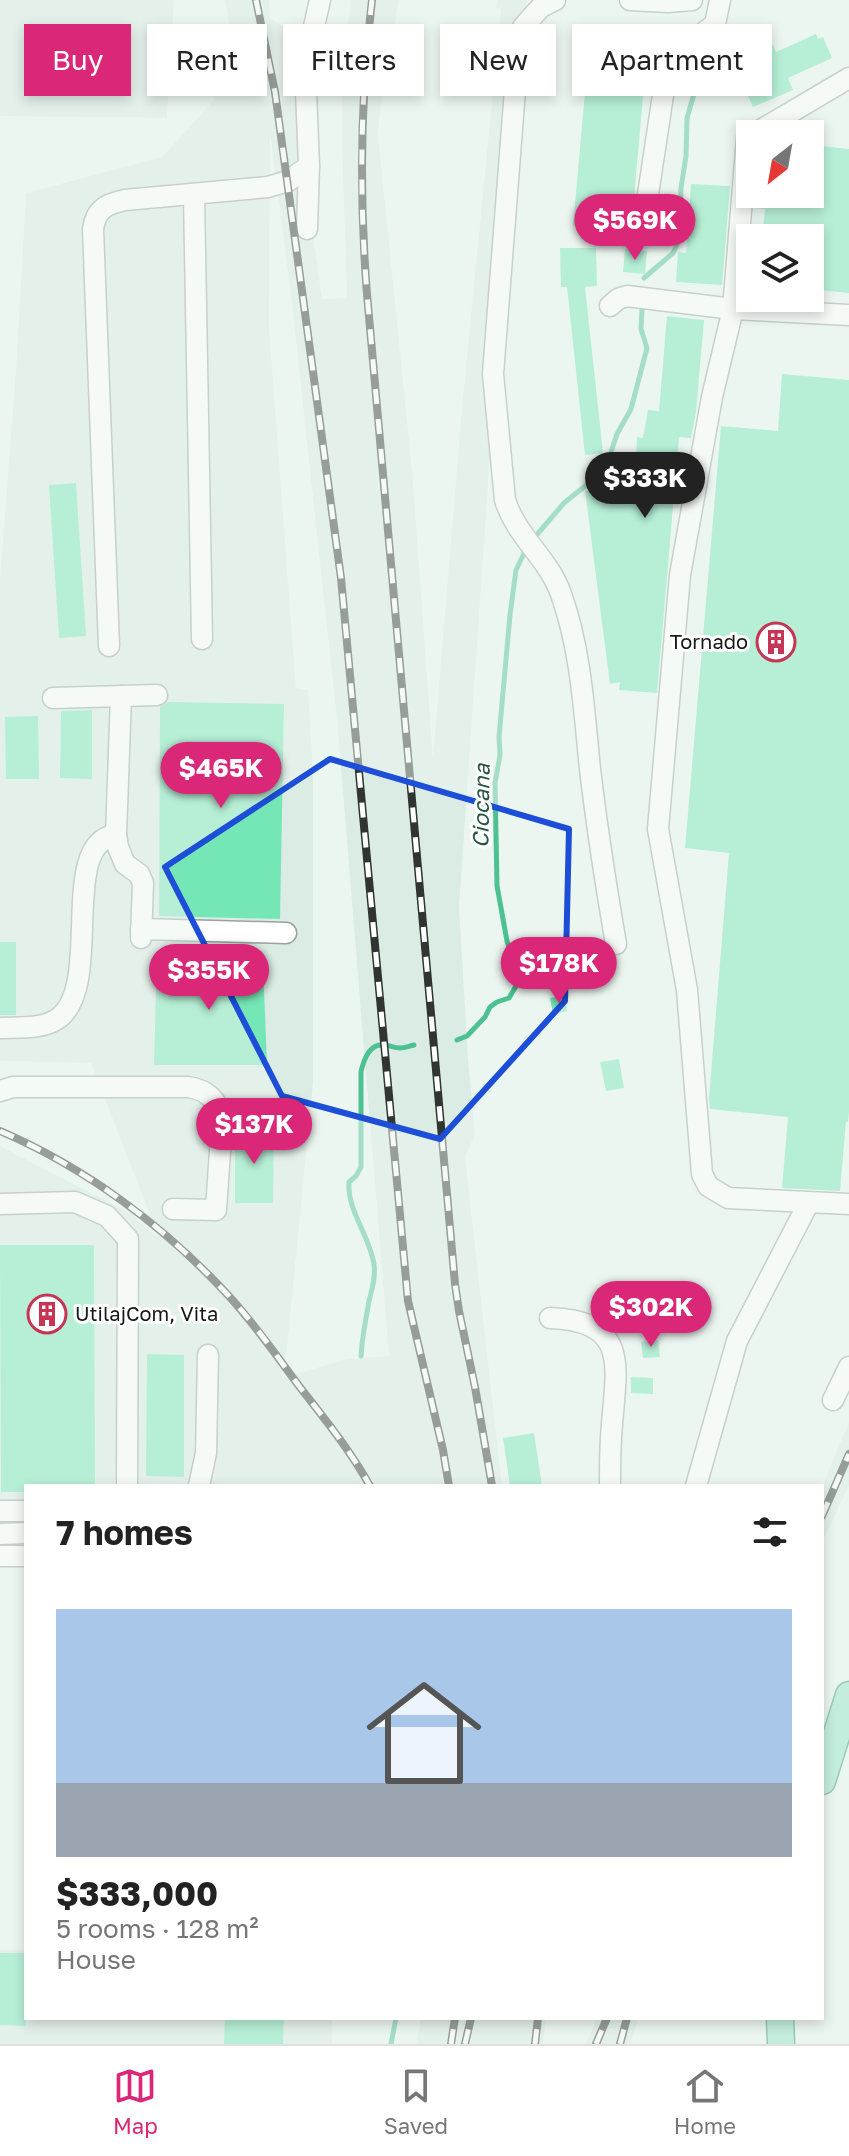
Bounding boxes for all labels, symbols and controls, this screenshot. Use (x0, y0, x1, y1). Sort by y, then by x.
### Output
chip: Buy (24, 24, 131, 96)
chip: Rent (147, 24, 267, 96)
chip: Filters (283, 24, 424, 96)
chip: New (440, 24, 556, 96)
chip: Apartment (572, 24, 772, 96)
north arrow (736, 120, 824, 208)
map controls (736, 120, 824, 312)
pin: $569K (579, 194, 691, 262)
text: $569K (592, 204, 678, 235)
button: layers (736, 224, 824, 312)
pin: $333K (589, 452, 701, 520)
text: $333K (603, 462, 687, 493)
building icon: Tornado (755, 621, 797, 663)
place label: Tornado (670, 629, 748, 653)
pin: $465K (165, 742, 277, 810)
text: $465K (179, 752, 263, 783)
water label: Ciocana (466, 762, 495, 848)
pin: $178K (503, 937, 615, 1005)
pin: $355K (153, 944, 265, 1012)
text: $178K (519, 947, 599, 978)
text: $355K (167, 954, 251, 985)
pin: $137K (198, 1098, 310, 1166)
text: $137K (214, 1108, 294, 1139)
pin: $302K (595, 1281, 707, 1349)
text: $302K (609, 1291, 693, 1322)
building icon: UtilajCom, Vita (26, 1293, 68, 1335)
place label: UtilajCom, Vita (75, 1301, 218, 1325)
icon: filters (748, 1510, 792, 1554)
text: 7 homes (56, 1512, 193, 1552)
icon: home (352, 1661, 496, 1805)
text: $333,000 (56, 1873, 218, 1913)
text: 5 rooms · 128 m² (56, 1913, 259, 1944)
text: House (56, 1944, 136, 1975)
tab: Map (113, 2064, 158, 2139)
tab: Saved (384, 2064, 448, 2139)
tab: Home (674, 2064, 736, 2139)

